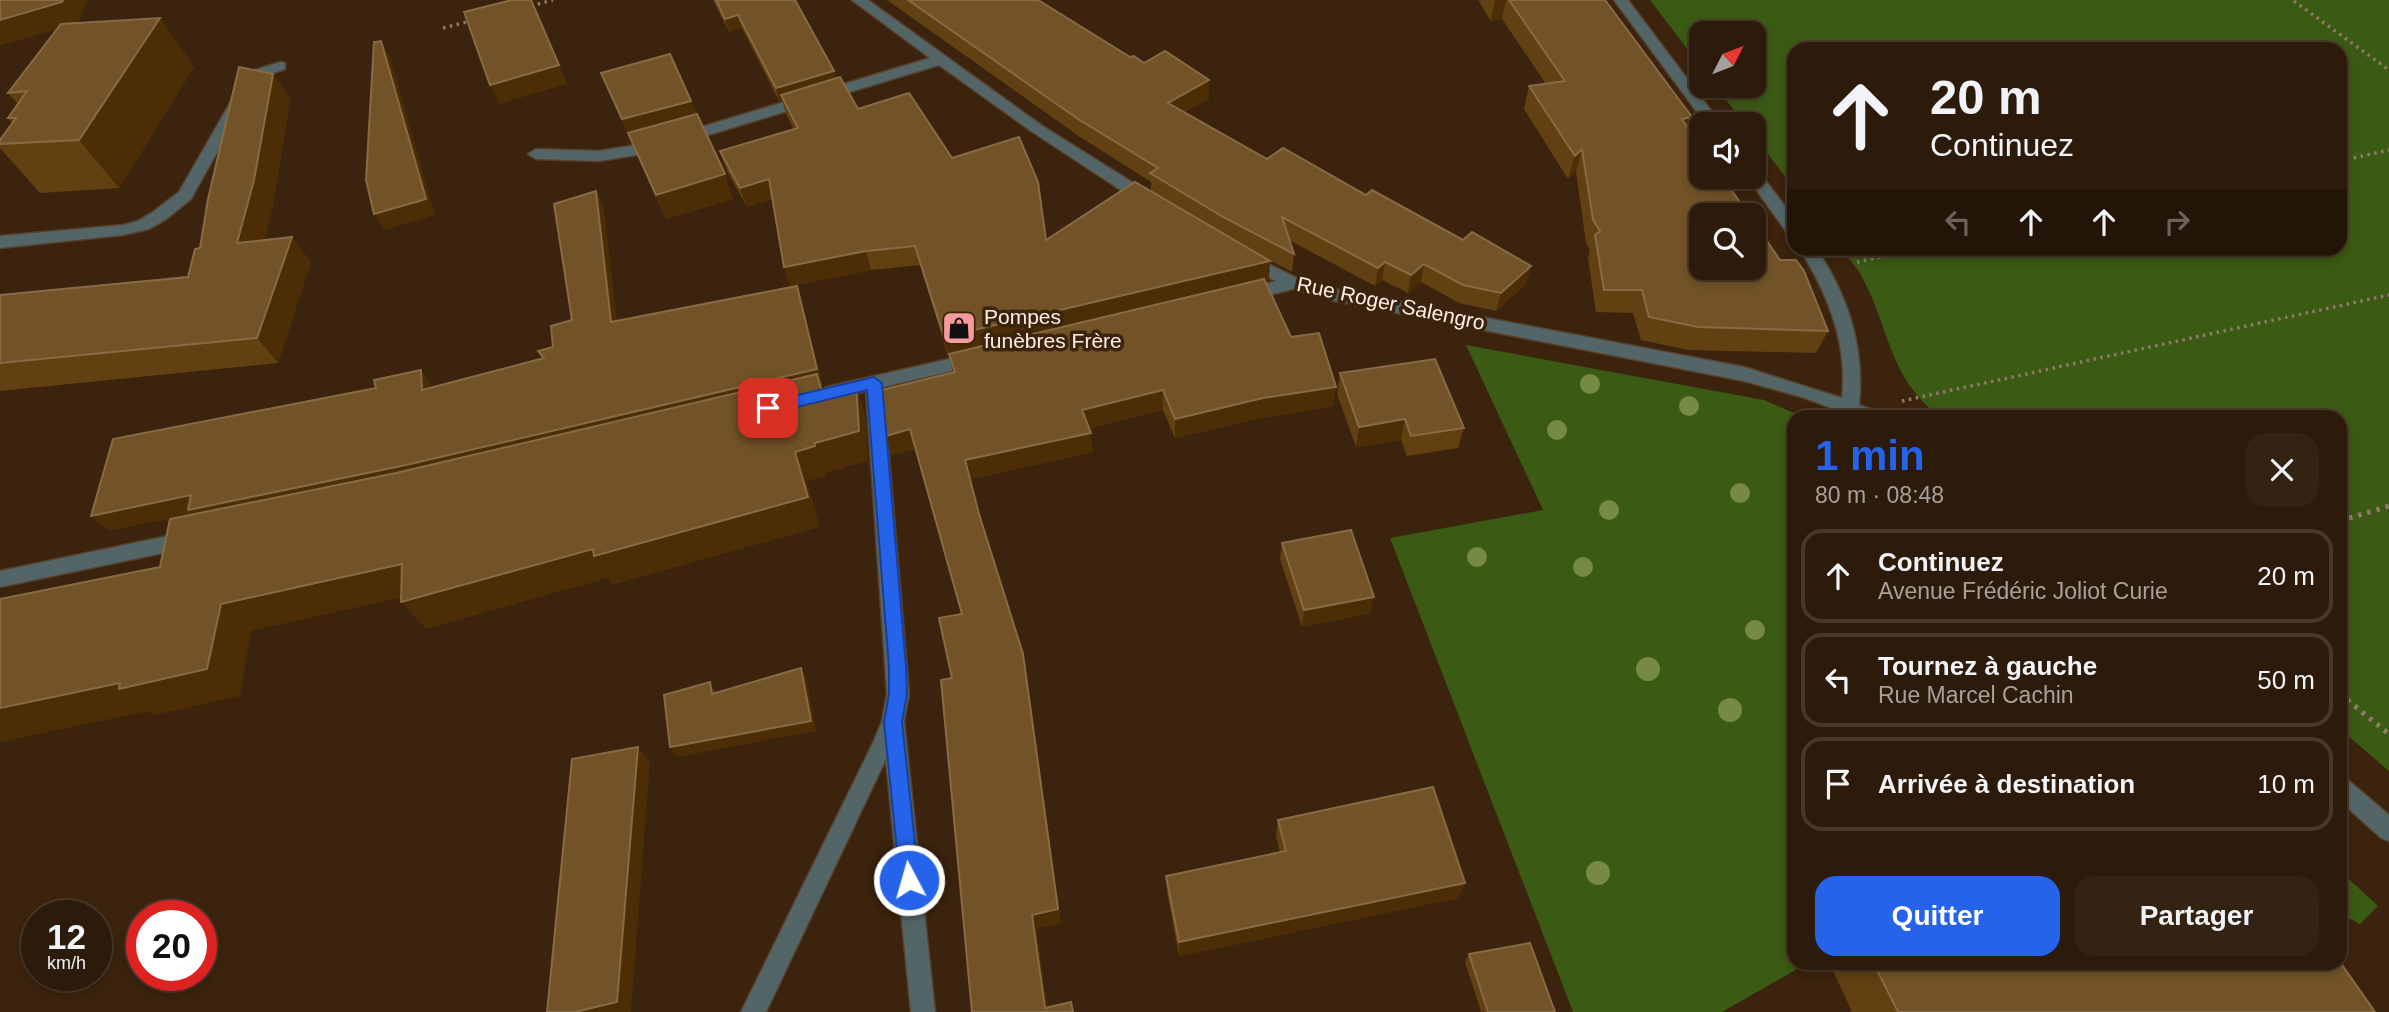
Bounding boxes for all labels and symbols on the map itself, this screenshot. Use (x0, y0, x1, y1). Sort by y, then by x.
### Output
north arrow (1689, 21, 1766, 98)
street label: Rue Roger Salengro (1295, 272, 1487, 334)
place label: Pompes funèbres Frère (984, 305, 1122, 352)
shop icon: Pompes funèbres Frère (940, 309, 978, 347)
pin (738, 378, 798, 438)
position arrow (872, 843, 946, 917)
speed limit sign: 20 (126, 900, 217, 991)

